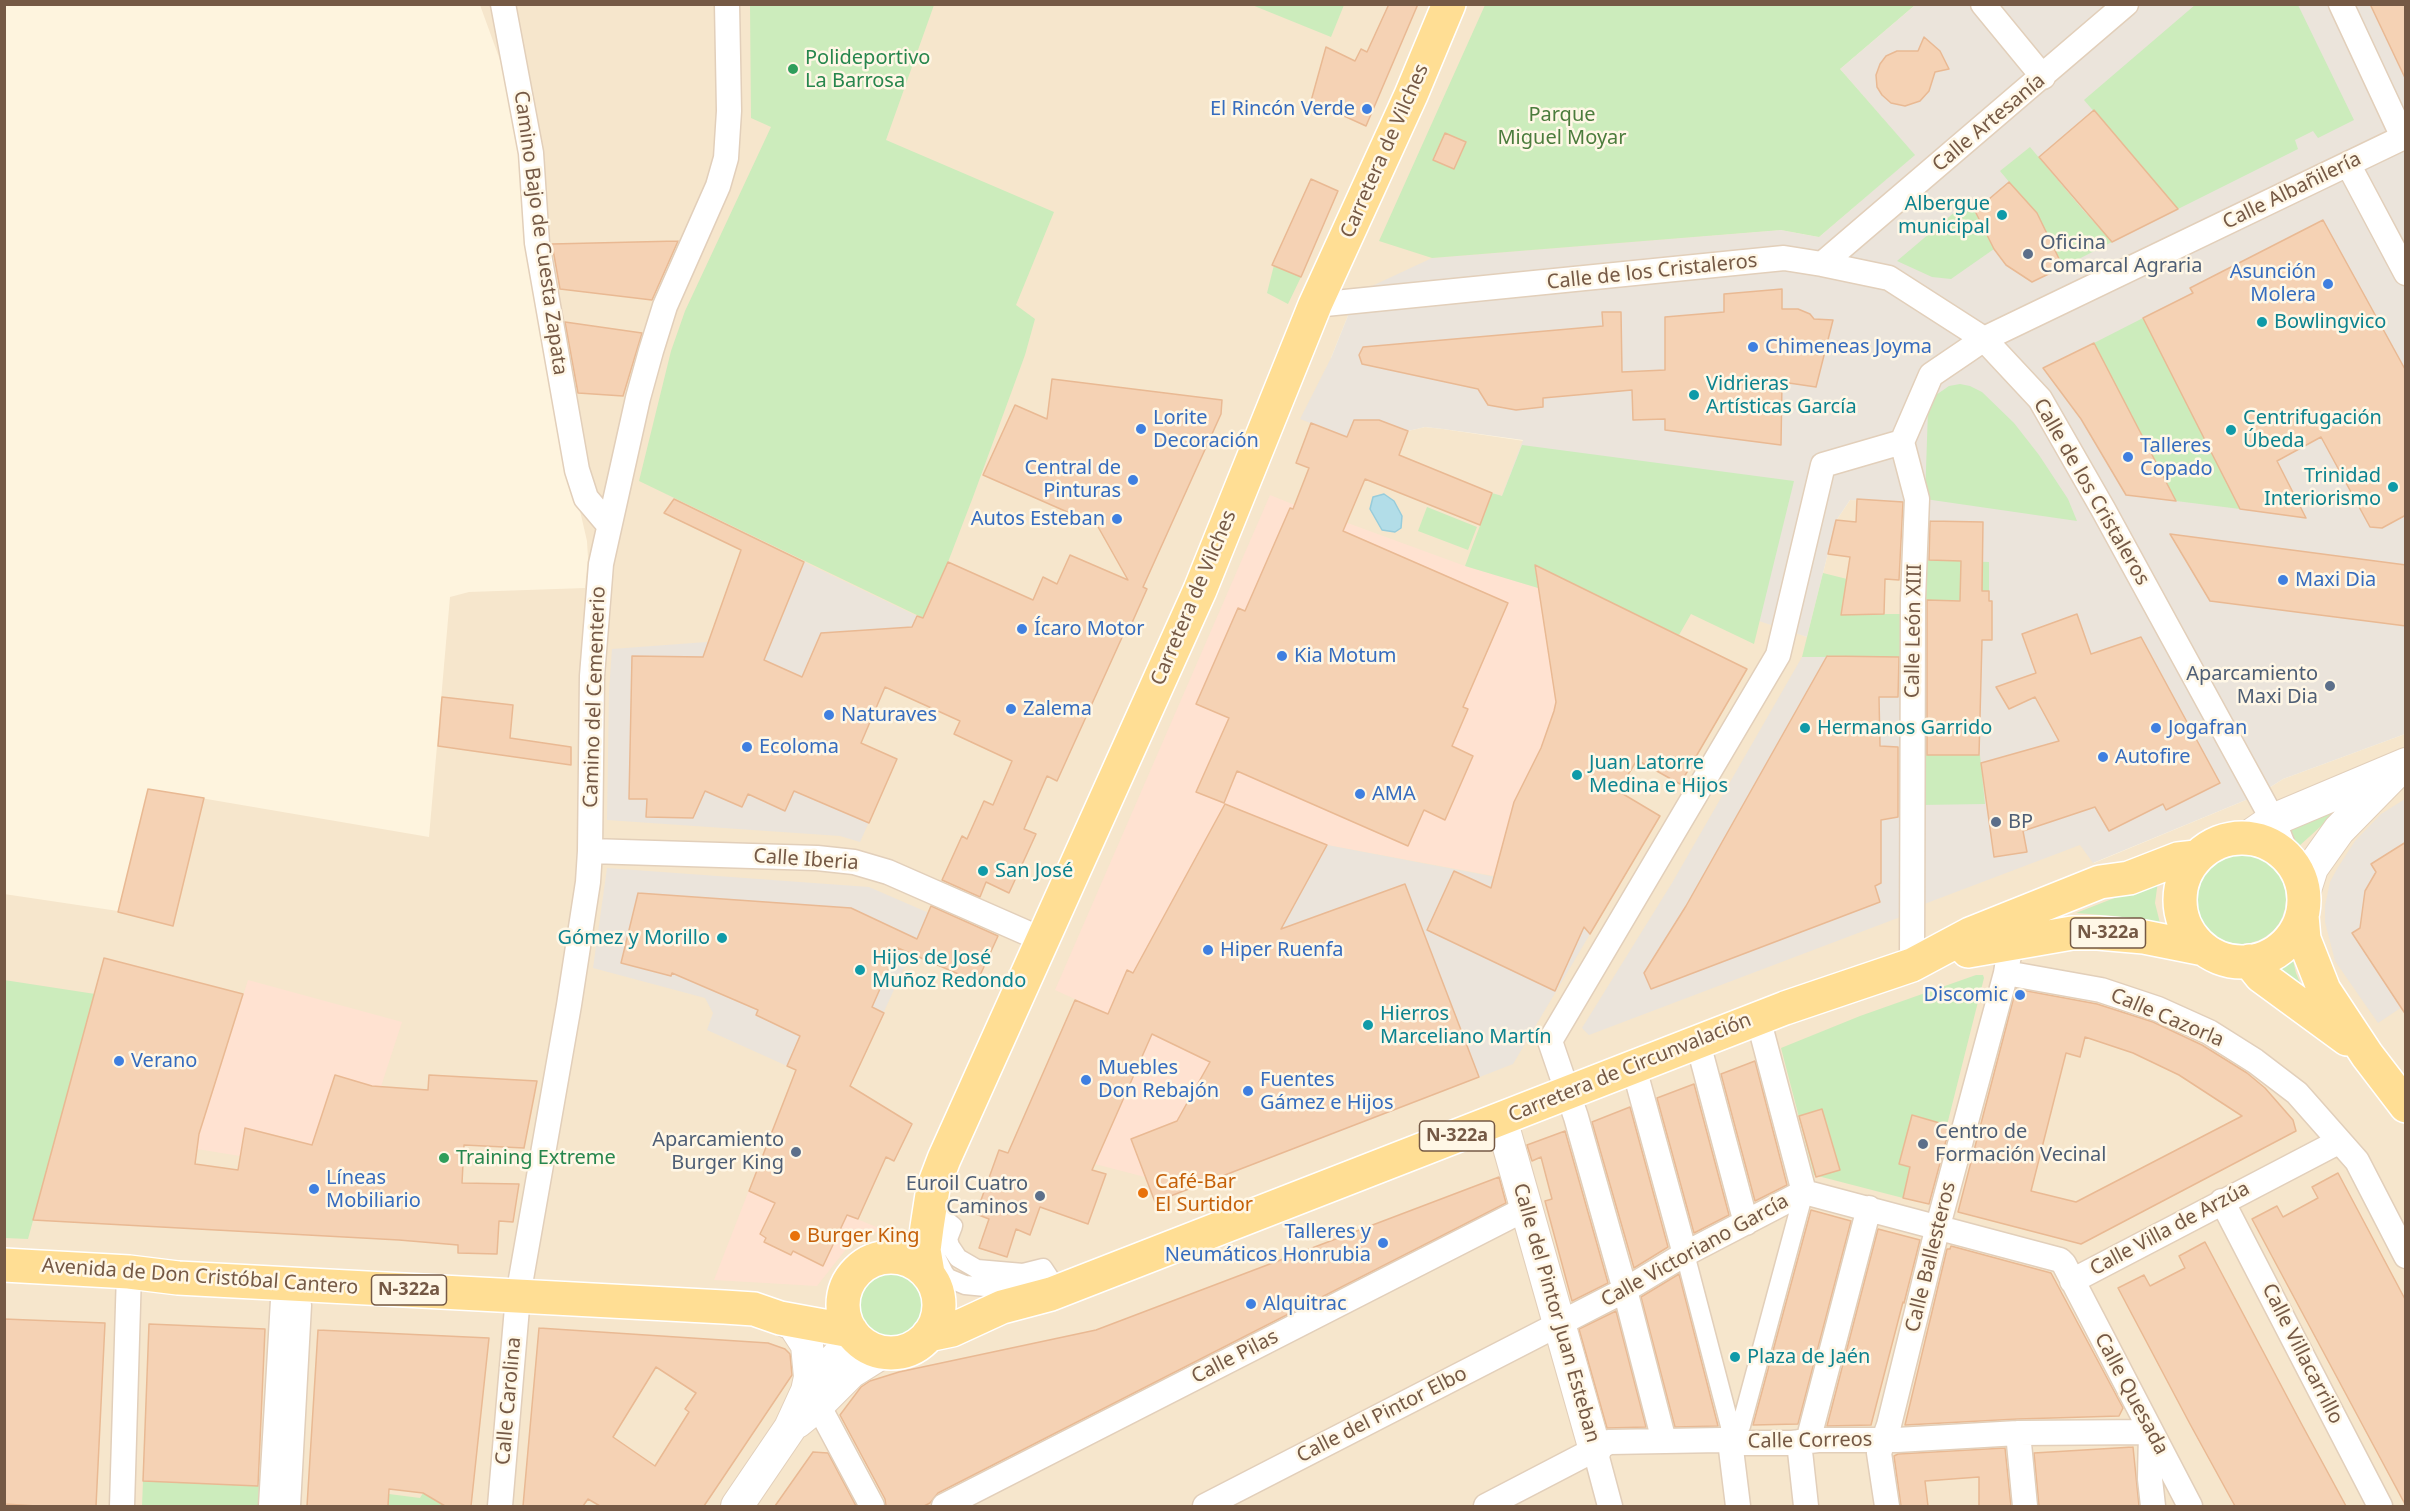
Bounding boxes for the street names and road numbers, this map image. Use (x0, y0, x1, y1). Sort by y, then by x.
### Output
street label: Carretera de Vilches (1336, 60, 1434, 242)
street label: Calle Artesanía (1928, 69, 2050, 177)
street label: Camino Bajo de Cuesta Zapata (508, 89, 572, 377)
street label: Calle Albañilería (2219, 147, 2365, 235)
street label: Calle de los Cristaleros (1546, 249, 1758, 295)
street label: Calle de los Cristaleros (2028, 394, 2154, 590)
street label: Carretera de Vilches (1146, 507, 1242, 689)
street label: Calle León XIII (1901, 564, 1927, 698)
street label: Camino del Cementerio (579, 586, 611, 808)
street label: Calle Iberia (752, 844, 860, 876)
road number: N-322a (2070, 918, 2146, 948)
street label: Calle Cazorla (2107, 983, 2227, 1053)
street label: Carretera de Circunvalación (1505, 1008, 1755, 1128)
road number: N-322a (1420, 1121, 1494, 1151)
street label: Calle Villa de Arzúa (2086, 1177, 2254, 1281)
street label: Calle Ballesteros (1901, 1179, 1961, 1335)
street label: Calle del Pintor Juan Esteban (1507, 1181, 1605, 1445)
street label: Calle Victoriano García (1597, 1189, 1793, 1313)
street label: Avenida de Don Cristóbal Cantero (41, 1254, 359, 1300)
road number: N-322a (372, 1275, 446, 1305)
street label: Calle Villacarrillo (2256, 1280, 2348, 1428)
street label: Calle Pilas (1188, 1325, 1282, 1389)
street label: Calle Quesada (2089, 1329, 2173, 1459)
street label: Calle Carolina (491, 1336, 527, 1466)
street label: Calle del Pintor Elbo (1293, 1362, 1471, 1468)
street label: Calle Correos (1748, 1428, 1872, 1454)

